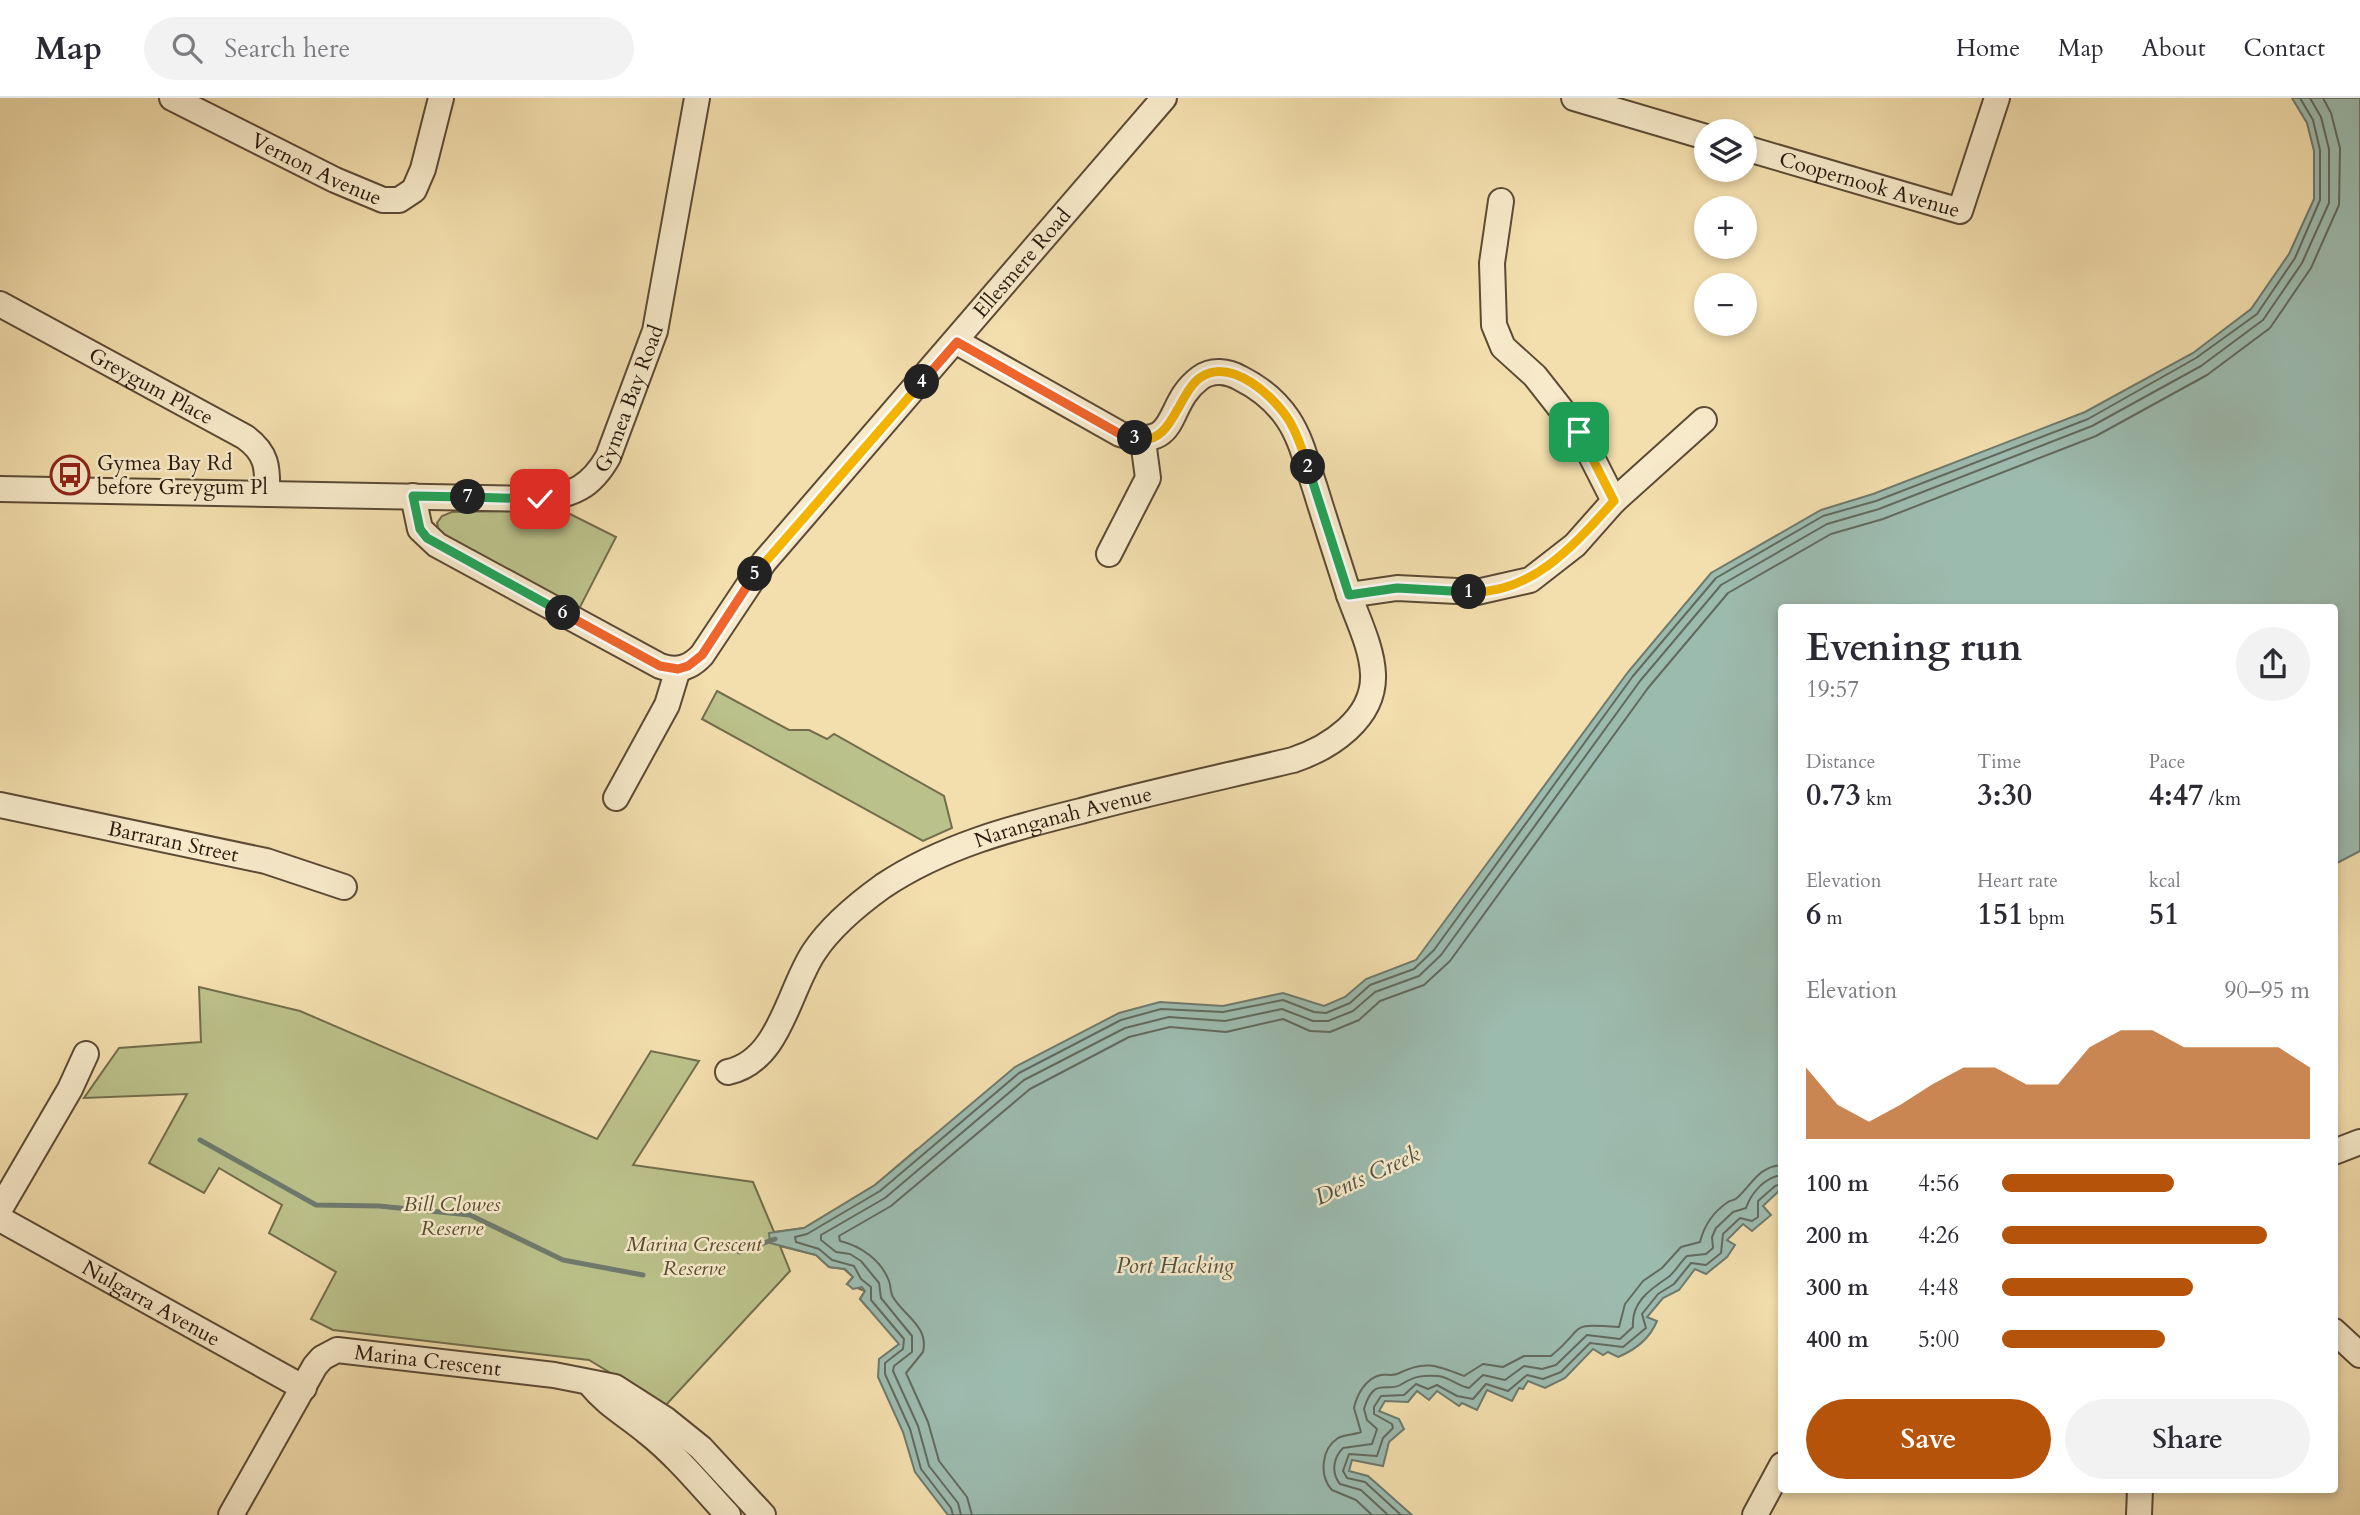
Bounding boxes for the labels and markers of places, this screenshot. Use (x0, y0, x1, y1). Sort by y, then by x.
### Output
pin: 4 (904, 364, 940, 400)
pin (1549, 402, 1609, 462)
pin: 3 (1118, 420, 1152, 456)
place label: Gymea Bay Rd before Greygum Pl (97, 449, 268, 502)
pin: 2 (1290, 450, 1326, 484)
bus stop icon: Gymea Bay Rd before Greygum Pl (49, 454, 91, 496)
pin (510, 469, 570, 529)
pin: 7 (450, 480, 486, 514)
pin: 5 (738, 556, 772, 592)
pin: 1 (1452, 574, 1486, 610)
pin: 6 (546, 596, 580, 630)

